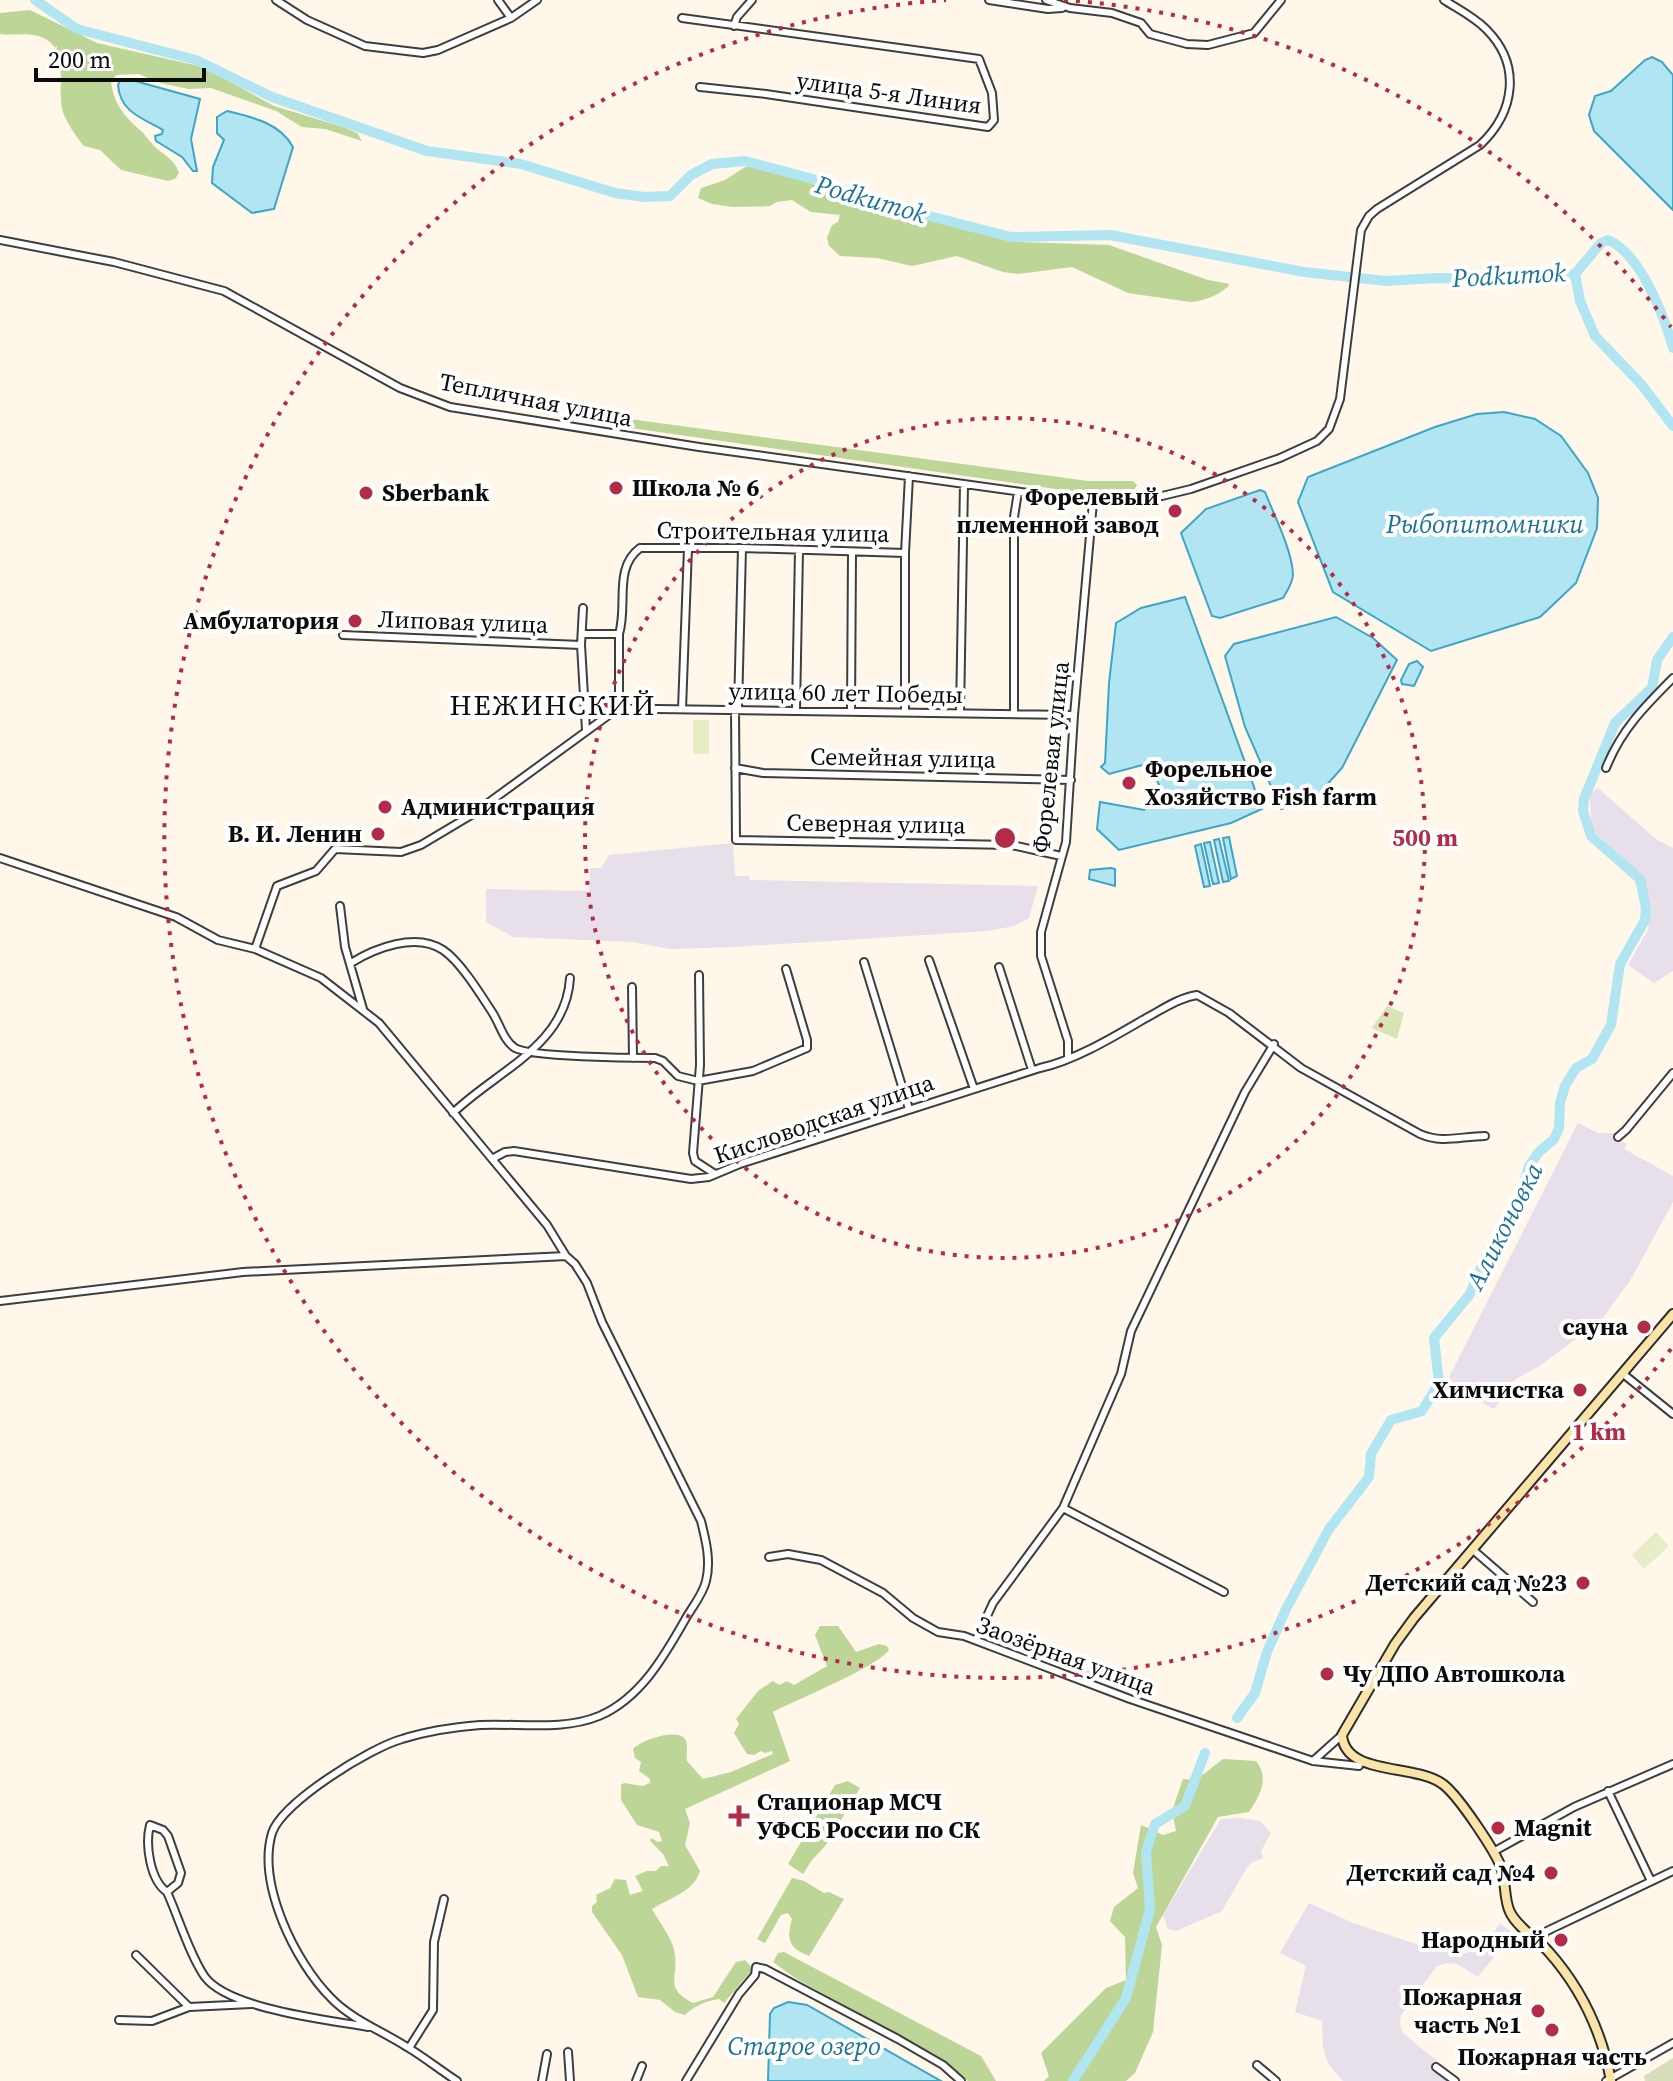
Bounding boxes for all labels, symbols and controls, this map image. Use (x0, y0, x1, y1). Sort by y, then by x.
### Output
scale bar (36, 32, 204, 82)
text: 200 m (48, 43, 111, 76)
street label: улица 5-я Линия (794, 63, 984, 122)
water label: Podkumok (810, 166, 931, 232)
water label: Podkumok (1450, 254, 1568, 296)
street label: Тепличная улица (437, 365, 636, 435)
place label: Школа № 6 (632, 471, 759, 504)
place label: Sberbank (382, 476, 490, 509)
marker: Школа № 6 (607, 479, 625, 497)
place label: Форелевый племенной завод (956, 480, 1159, 541)
marker: Sberbank (357, 484, 375, 502)
marker: Форелевый племенной завод (1166, 502, 1184, 520)
water label: Рыбопитомники (1385, 506, 1584, 542)
street label: Строительная улица (656, 513, 891, 550)
street label: Липовая улица (377, 602, 550, 641)
place label: Амбулатория (183, 604, 339, 637)
marker: Амбулатория (346, 612, 364, 630)
street label: Форелевая улица (1024, 659, 1077, 854)
street label: улица 60 лет Победы (728, 674, 964, 711)
district label: НЕЖИНСКИЙ (450, 686, 656, 724)
street label: Семейная улица (810, 739, 997, 776)
place label: Форельное Хозяйство Fish farm (1145, 752, 1377, 813)
marker: Форельное Хозяйство Fish farm (1120, 774, 1138, 792)
place label: Администрация (401, 790, 595, 823)
marker: Администрация (376, 798, 394, 816)
street label: Северная улица (786, 805, 967, 842)
place label: В. И. Ленин (228, 817, 362, 850)
text: 500 m (1392, 821, 1458, 854)
centre of rings (991, 824, 1019, 852)
marker: В. И. Ленин (369, 825, 387, 843)
street label: Кисловодская улица (709, 1065, 939, 1172)
water label: Аликоновка (1456, 1156, 1552, 1297)
place label: сауна (1562, 1310, 1628, 1343)
marker: сауна (1635, 1318, 1653, 1336)
place label: Химчистка (1433, 1373, 1564, 1406)
marker: Химчистка (1571, 1381, 1589, 1399)
text: 1 km (1572, 1415, 1626, 1448)
place label: Детский сад №23 (1365, 1566, 1567, 1599)
marker: Детский сад №23 (1574, 1574, 1592, 1592)
street label: Заозёрная улица (972, 1608, 1161, 1703)
place label: Чу ДПО Автошкола (1343, 1657, 1565, 1690)
marker: Чу ДПО Автошкола (1318, 1665, 1336, 1683)
place label: Стационар МСЧ УФСБ России по СК (757, 1785, 980, 1846)
marker: Стационар МСЧ УФСБ России по СК (728, 1805, 750, 1827)
place label: Magnit (1514, 1811, 1592, 1844)
marker: Magnit (1489, 1819, 1507, 1837)
place label: Детский сад №4 (1346, 1856, 1535, 1889)
marker: Детский сад №4 (1542, 1864, 1560, 1882)
place label: Народный (1421, 1923, 1545, 1956)
marker: Народный (1552, 1931, 1570, 1949)
place label: Пожарная часть №1 (1403, 1980, 1522, 2041)
marker: Пожарная часть №1 (1529, 2002, 1547, 2020)
marker: Пожарная часть (1543, 2021, 1561, 2039)
water label: Старое озеро (727, 2028, 881, 2064)
place label: Пожарная часть (1457, 2040, 1647, 2073)

